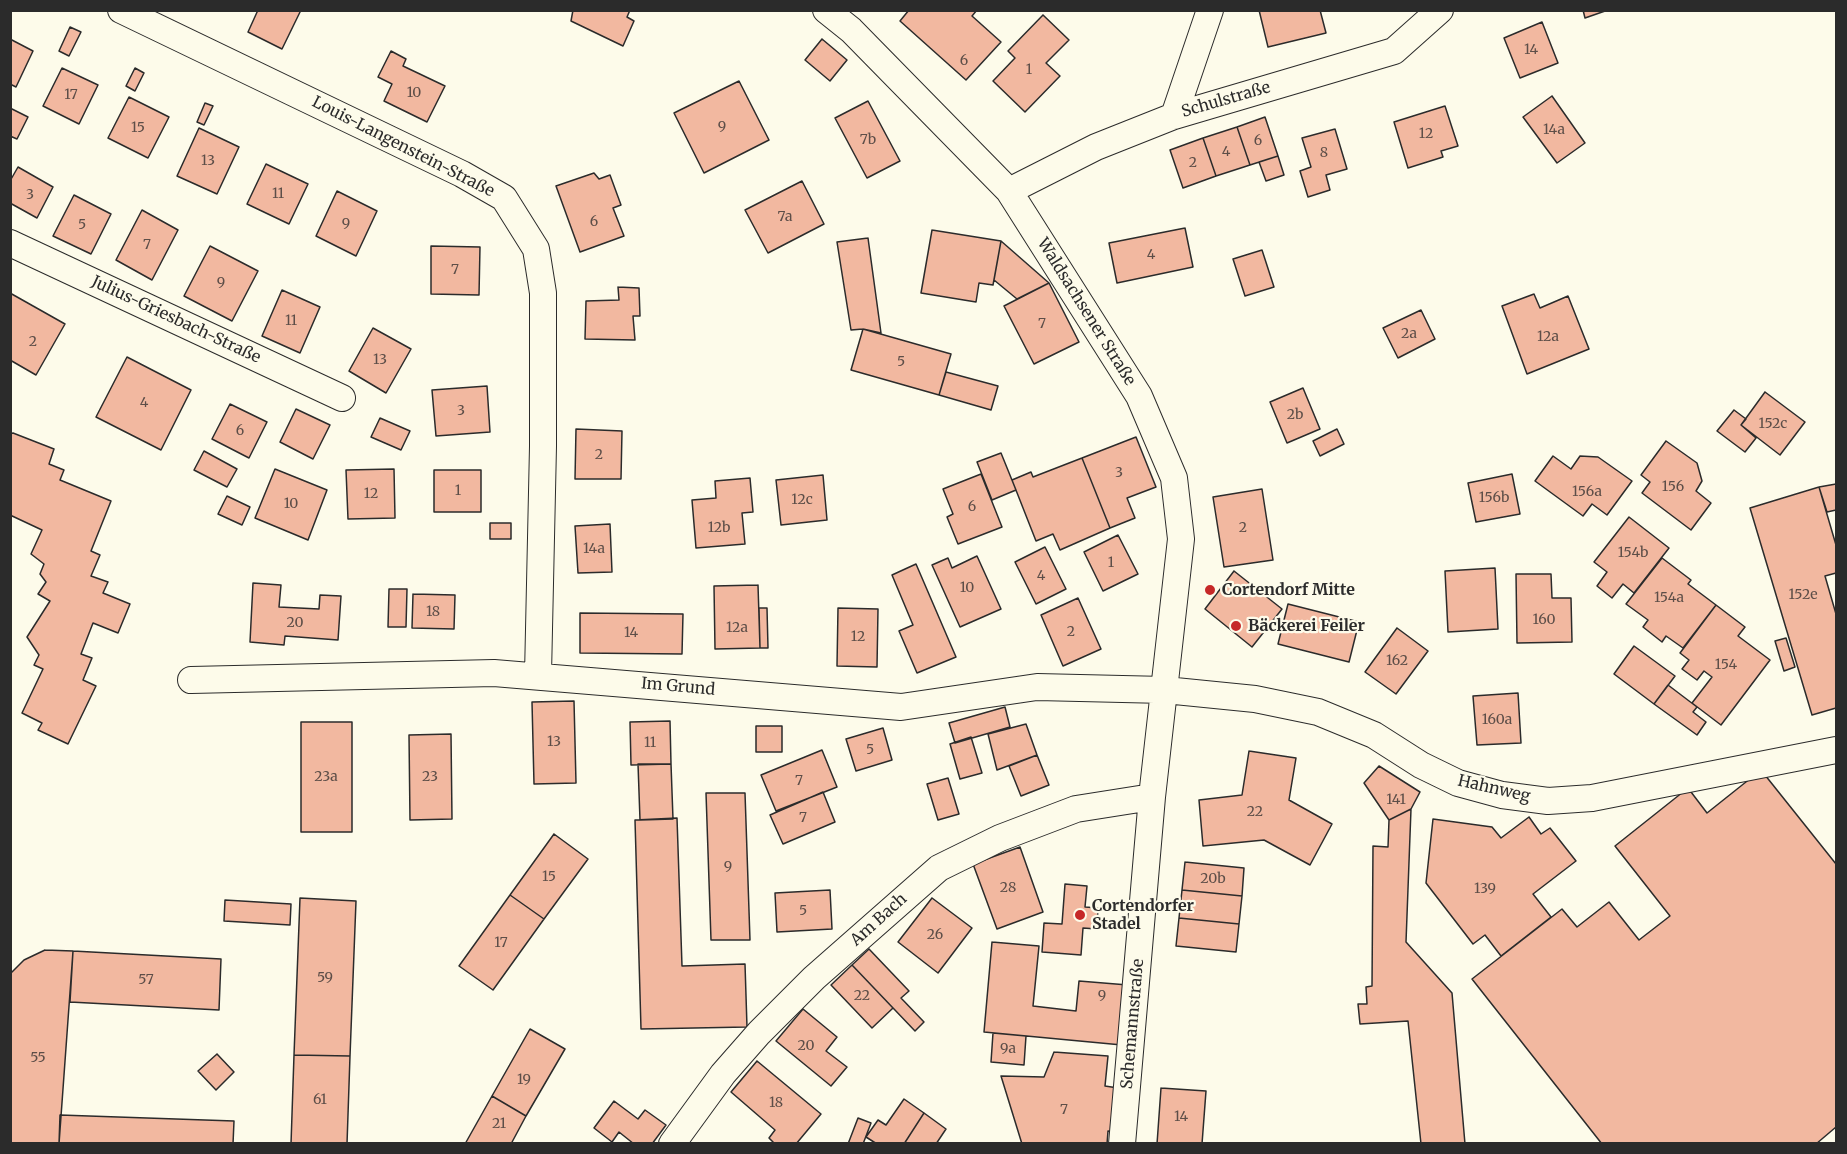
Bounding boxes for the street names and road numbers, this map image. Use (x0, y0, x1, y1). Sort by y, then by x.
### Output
street label: Schulstraße (1179, 78, 1273, 122)
street label: Louis-Langenstein-Straße (309, 93, 497, 201)
street label: Waldsachsener Straße (1033, 235, 1139, 389)
street label: Julius-Griesbach-Straße (88, 272, 264, 368)
street label: Im Grund (640, 674, 716, 700)
street label: Hahnweg (1456, 771, 1532, 807)
street label: Am Bach (847, 890, 911, 950)
street label: Schemannstraße (1118, 958, 1148, 1090)

